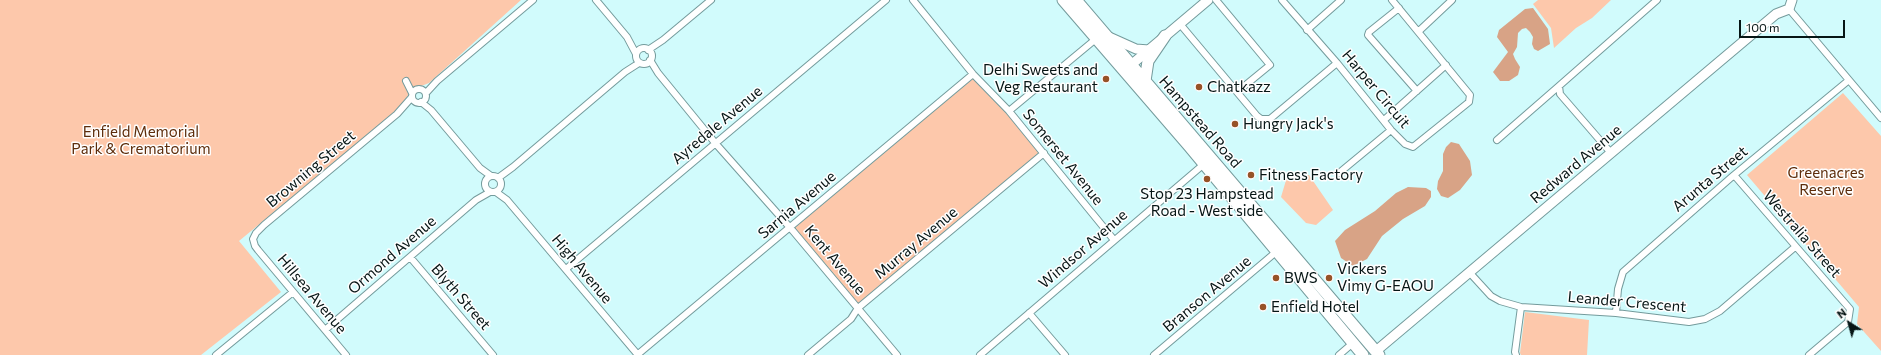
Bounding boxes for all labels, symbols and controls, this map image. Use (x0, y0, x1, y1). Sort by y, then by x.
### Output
scale bar (1741, 12, 1847, 38)
text: 100 m (1746, 20, 1780, 34)
street label: Harper Circuit (1338, 46, 1414, 132)
place label: Delhi Sweets and Veg Restaurant (983, 61, 1098, 96)
street label: Hampstead Road (1155, 72, 1245, 172)
marker: Delhi Sweets and Veg Restaurant (1101, 74, 1111, 84)
place label: Chatkazz (1207, 78, 1271, 96)
street label: Ayredale Avenue (668, 82, 766, 168)
marker: Chatkazz (1194, 82, 1204, 92)
street label: Somerset Avenue (1019, 105, 1107, 209)
place label: Hungry Jack's (1243, 115, 1334, 133)
marker: Hungry Jack's (1230, 119, 1240, 129)
street label: Redward Avenue (1527, 121, 1625, 207)
park label: Enfield Memorial Park & Crematorium (71, 123, 211, 158)
street label: Browning Street (263, 127, 359, 211)
street label: Arunta Street (1669, 142, 1751, 216)
park label: Greenacres Reserve (1788, 164, 1864, 199)
place label: Fitness Factory (1259, 166, 1363, 184)
street label: Sarnia Avenue (755, 167, 839, 243)
marker: Fitness Factory (1246, 170, 1256, 180)
marker: Stop 23 Hampstead Road - West side (1202, 174, 1212, 184)
place label: Stop 23 Hampstead Road - West side (1140, 185, 1274, 220)
street label: Westralia Street (1759, 187, 1845, 281)
street label: Murray Avenue (871, 203, 961, 283)
street label: Windsor Avenue (1035, 206, 1131, 292)
street label: Ormond Avenue (344, 212, 440, 298)
street label: Kent Avenue (801, 222, 869, 298)
street label: High Avenue (548, 231, 616, 307)
street label: Hillsea Avenue (274, 251, 350, 337)
street label: Branson Avenue (1159, 252, 1255, 336)
street label: Blyth Street (428, 260, 494, 334)
place label: Vickers Vimy G-EAOU (1337, 260, 1434, 295)
place label: BWS (1284, 269, 1317, 287)
marker: BWS (1271, 273, 1281, 283)
marker: Vickers Vimy G-EAOU (1324, 273, 1334, 283)
street label: Leander Crescent (1567, 288, 1687, 316)
place label: Enfield Hotel (1271, 298, 1359, 316)
marker: Enfield Hotel (1258, 302, 1268, 312)
north arrow (1829, 303, 1869, 343)
text: N (1834, 305, 1849, 321)

